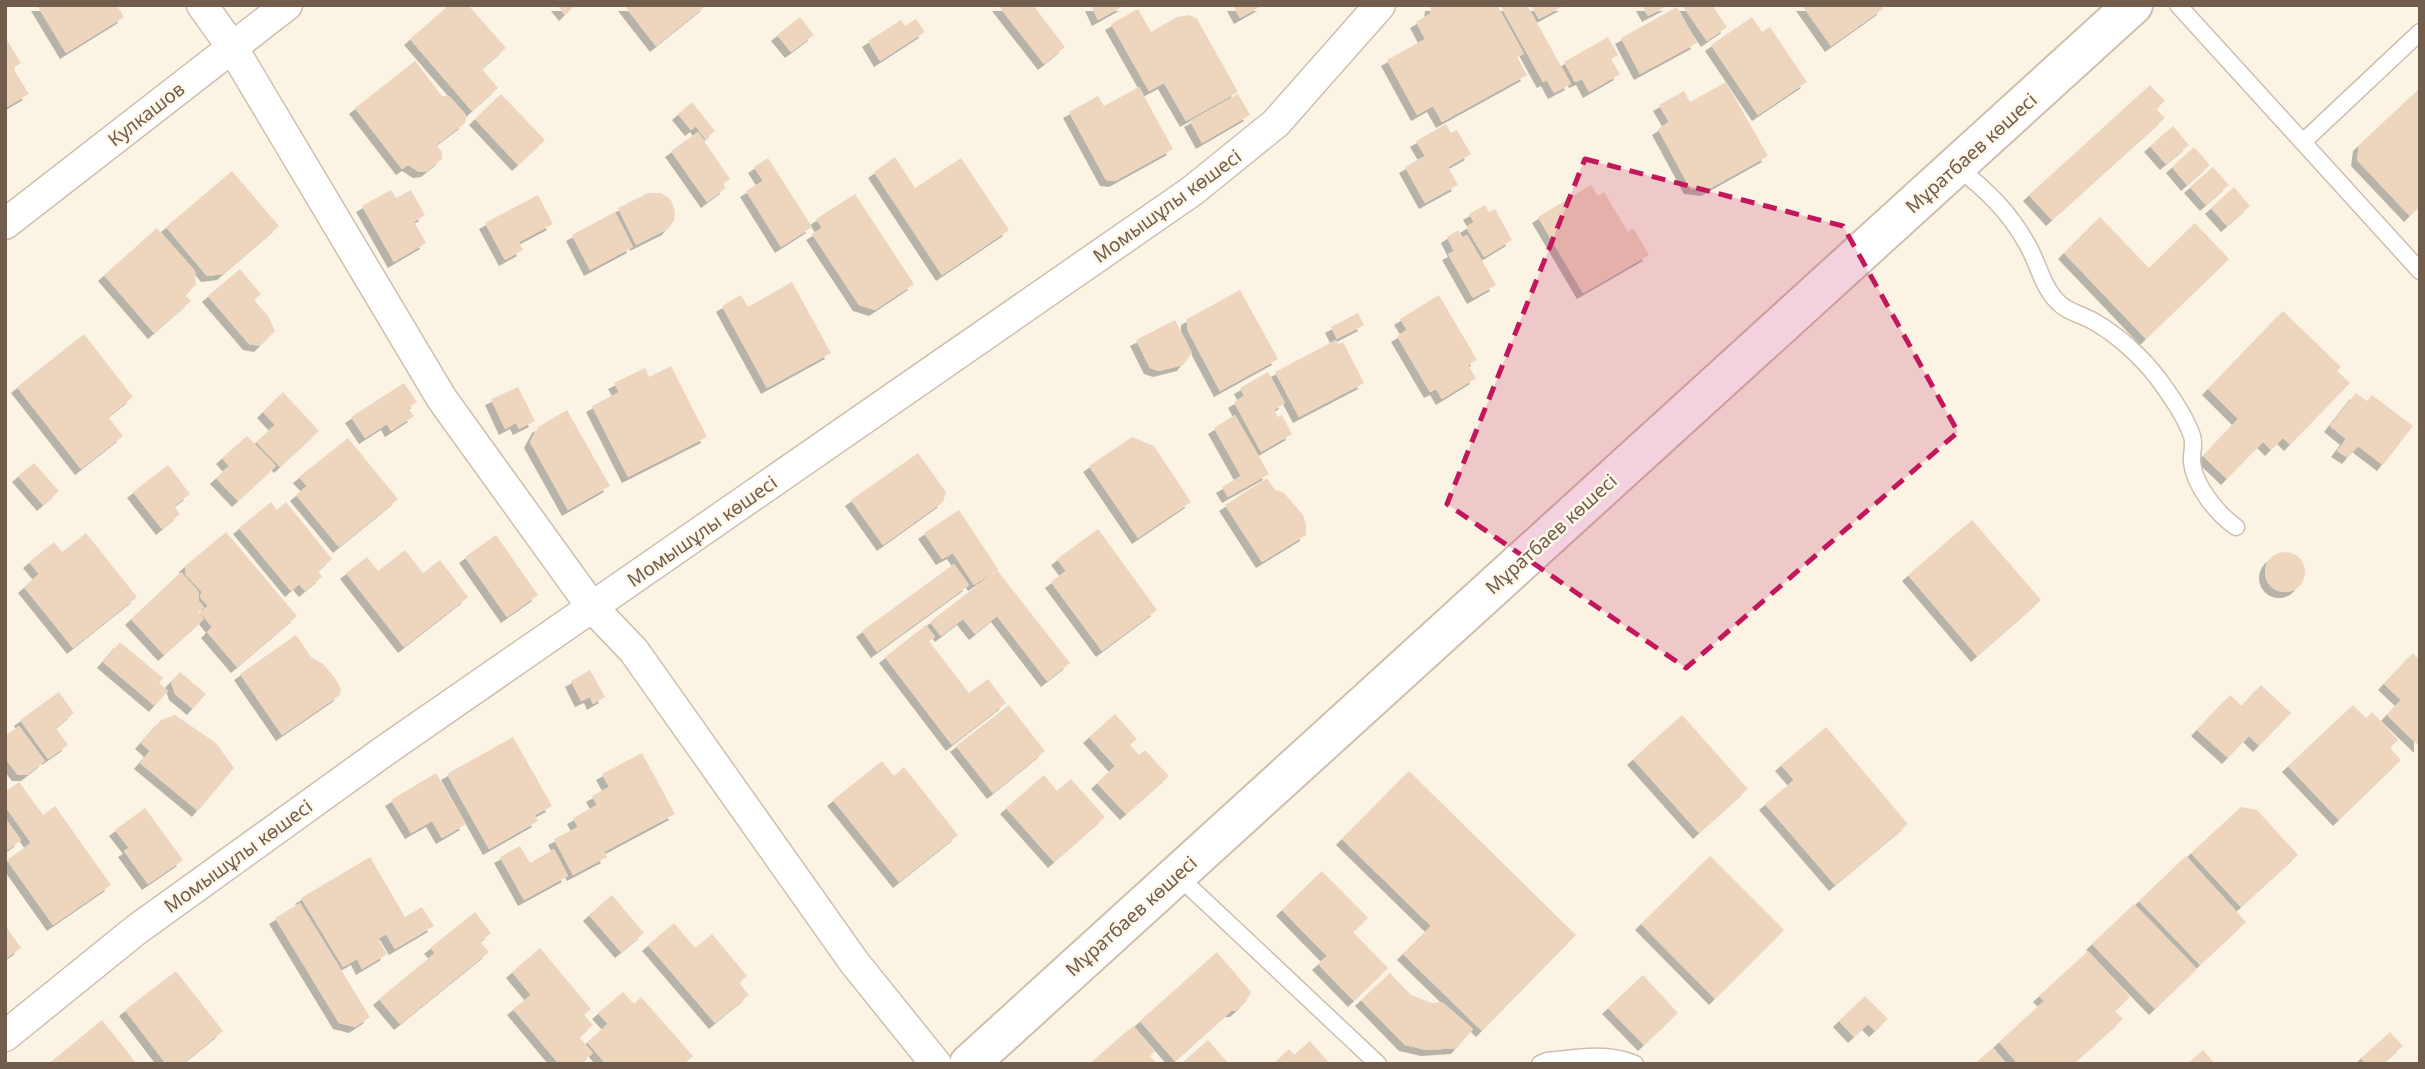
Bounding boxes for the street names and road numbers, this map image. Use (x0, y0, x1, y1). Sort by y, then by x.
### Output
street label: Кулкашов (102, 76, 190, 152)
street label: Мұратбаев көшесі (1900, 87, 2042, 219)
street label: Момышұлы көшесі (1088, 143, 1246, 269)
street label: Мұратбаев көшесі (1480, 468, 1622, 600)
street label: Момышұлы көшесі (622, 469, 782, 593)
street label: Момышұлы көшесі (159, 793, 317, 919)
street label: Мұратбаев көшесі (1060, 850, 1202, 982)

